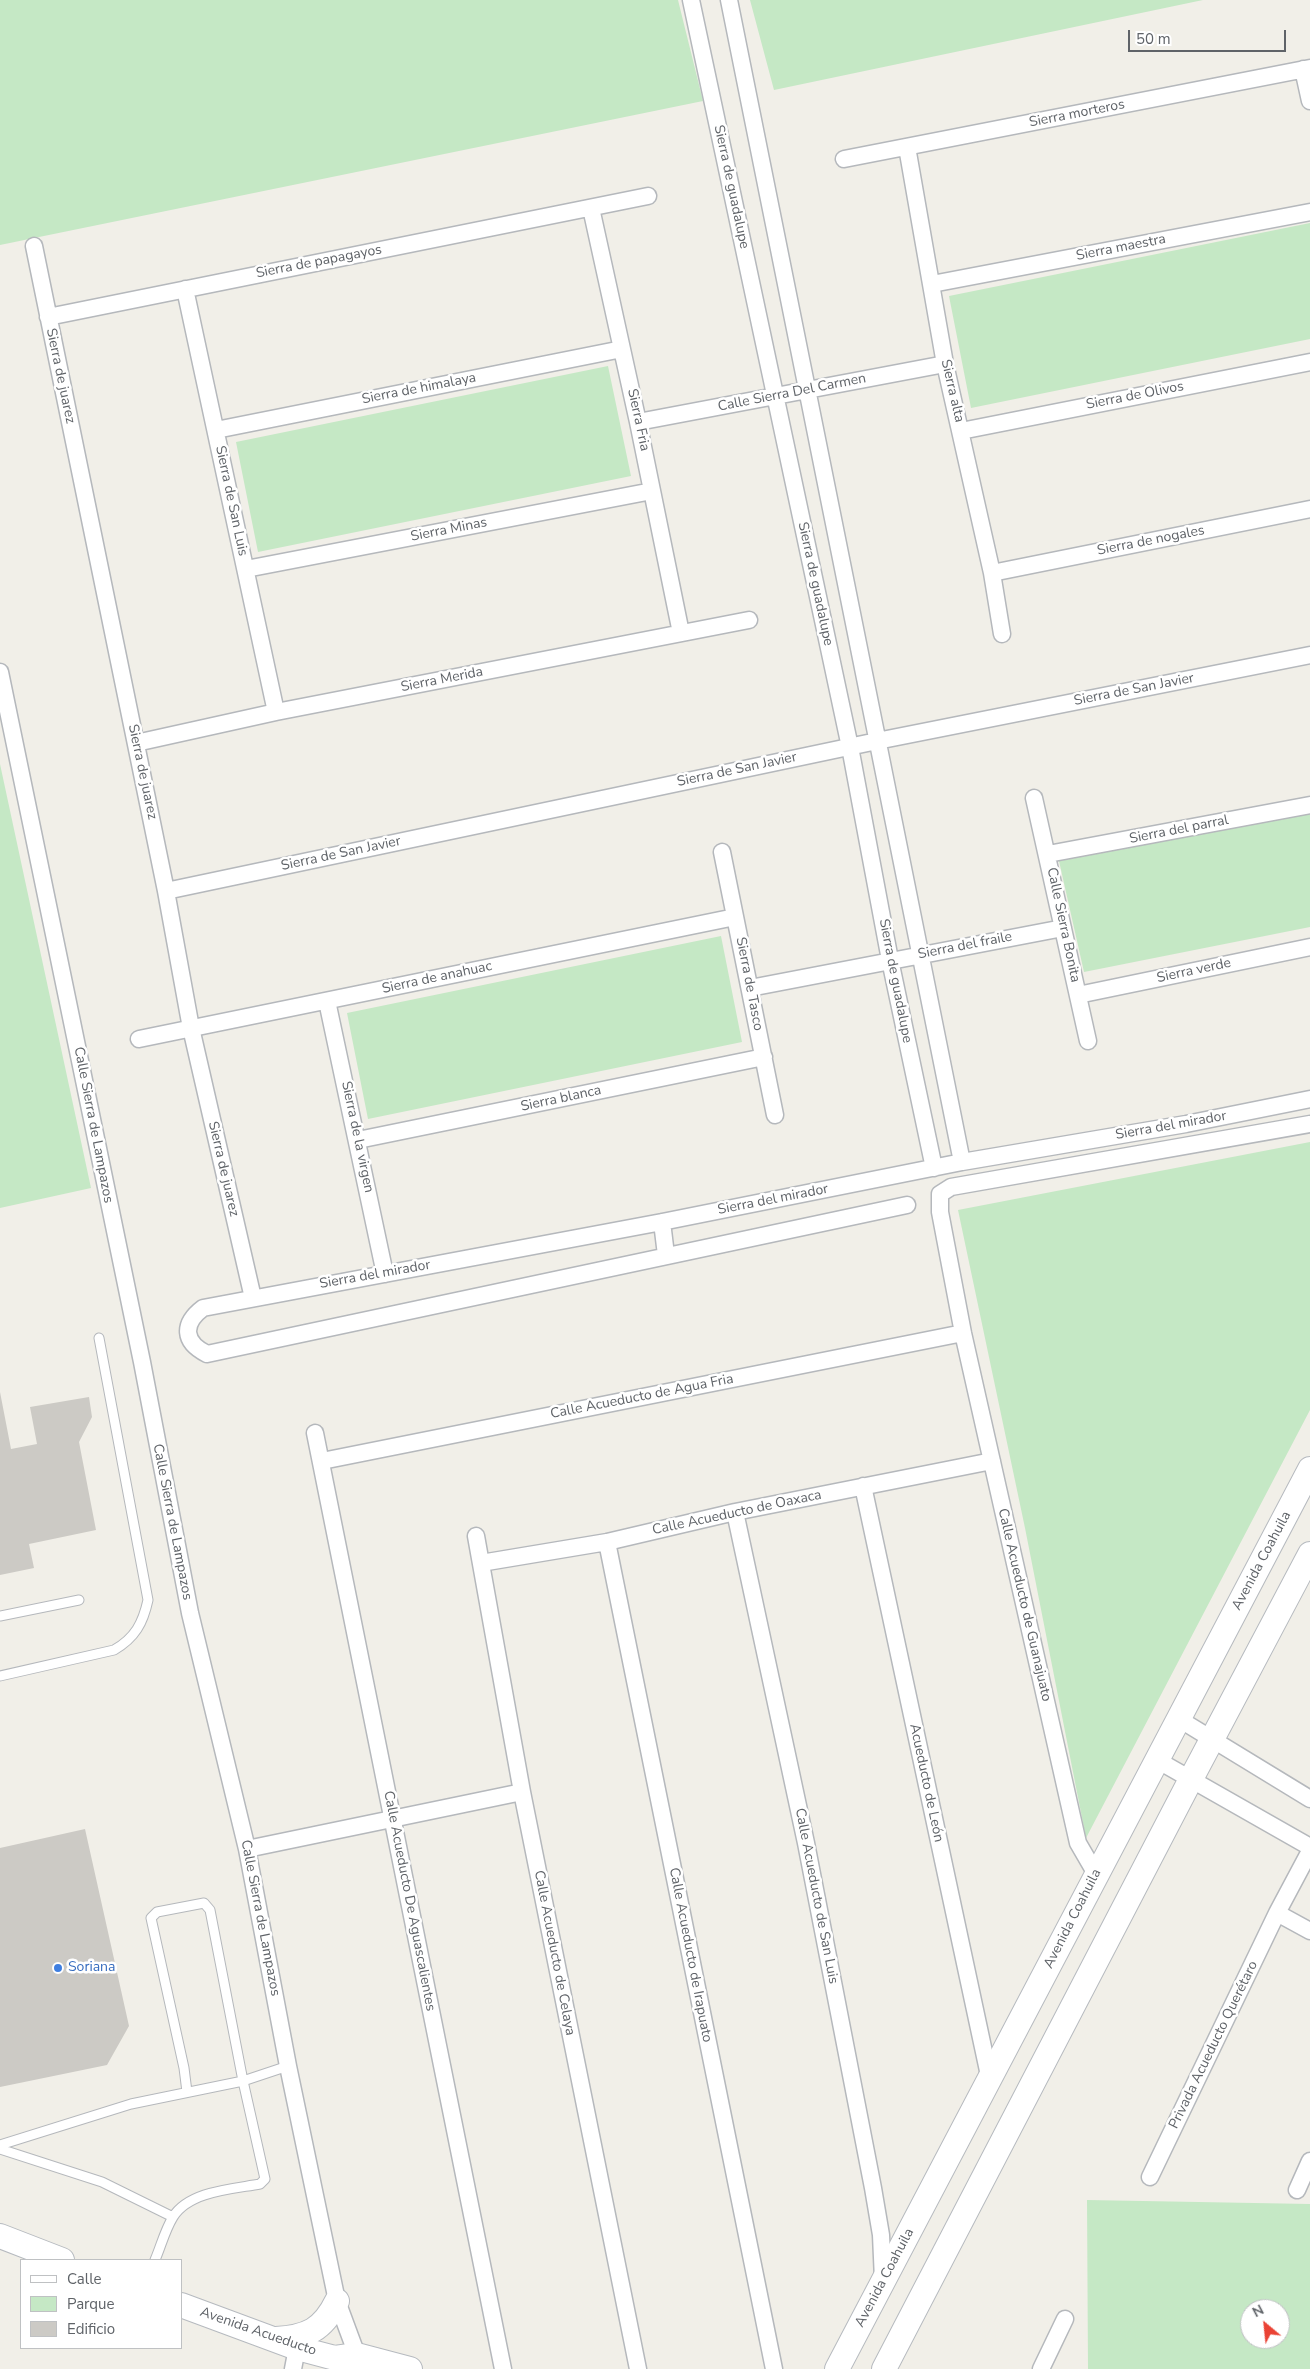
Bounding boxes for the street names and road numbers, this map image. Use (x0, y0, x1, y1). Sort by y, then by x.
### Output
street label: Sierra morteros (1028, 96, 1126, 132)
street label: Sierra de guadalupe (710, 124, 752, 250)
street label: Sierra maestra (1075, 231, 1167, 265)
street label: Sierra de papagayos (255, 242, 383, 282)
street label: Sierra de juarez (42, 327, 78, 425)
street label: Sierra alta (937, 358, 967, 424)
street label: Sierra de himalaya (360, 370, 478, 408)
street label: Calle Sierra Del Carmen (716, 370, 868, 416)
street label: Sierra de Olivos (1085, 378, 1185, 414)
street label: Sierra Fria (623, 387, 653, 453)
street label: Sierra de San Luis (211, 444, 251, 558)
street label: Sierra Minas (409, 514, 489, 546)
street label: Sierra de guadalupe (794, 521, 836, 647)
street label: Sierra de nogales (1096, 522, 1206, 560)
street label: Sierra Merida (399, 664, 485, 696)
street label: Sierra de San Javier (1073, 670, 1195, 710)
street label: Sierra de juarez (124, 723, 160, 821)
street label: Sierra de San Javier (676, 749, 798, 791)
street label: Sierra del parral (1128, 812, 1230, 848)
street label: Sierra de San Javier (280, 833, 402, 875)
street label: Calle Sierra Bonita (1043, 866, 1083, 984)
street label: Sierra de guadalupe (875, 917, 915, 1045)
street label: Sierra del fraile (917, 929, 1013, 963)
street label: Sierra de Tasco (732, 936, 766, 1032)
street label: Sierra verde (1155, 955, 1233, 987)
street label: Sierra de anahuac (380, 958, 494, 998)
street label: Calle Sierra de Lampazos (70, 1045, 116, 1205)
street label: Sierra de la virgen (337, 1080, 377, 1194)
street label: Sierra blanca (519, 1082, 603, 1116)
street label: Sierra del mirador (1114, 1108, 1228, 1144)
street label: Sierra de juarez (204, 1120, 242, 1218)
street label: Sierra del mirador (716, 1181, 830, 1219)
street label: Sierra del mirador (318, 1257, 432, 1293)
street label: Calle Acueducto de Agua Fria (549, 1371, 735, 1423)
street label: Calle Sierra de Lampazos (149, 1442, 195, 1602)
street label: Calle Acueducto de Oaxaca (651, 1487, 823, 1539)
street label: Calle Acueducto de Guanajuato (994, 1507, 1054, 1703)
street label: Avenida Coahuila (1229, 1509, 1295, 1613)
street label: Acueducto de León (905, 1722, 947, 1844)
street label: Calle Acueducto De Aguascalientes (379, 1789, 439, 2013)
street label: Calle Acueducto de San Luis (791, 1807, 841, 1985)
street label: Calle Sierra de Lampazos (237, 1838, 283, 1998)
street label: Calle Acueducto de Irapuato (665, 1866, 715, 2044)
street label: Avenida Coahuila (1041, 1866, 1105, 1972)
street label: Calle Acueducto de Celaya (530, 1869, 578, 2037)
street label: Privada Acueducto Querétaro (1166, 1958, 1262, 2132)
street label: Avenida Coahuila (852, 2226, 918, 2330)
street label: Avenida Acueducto (198, 2304, 318, 2360)

